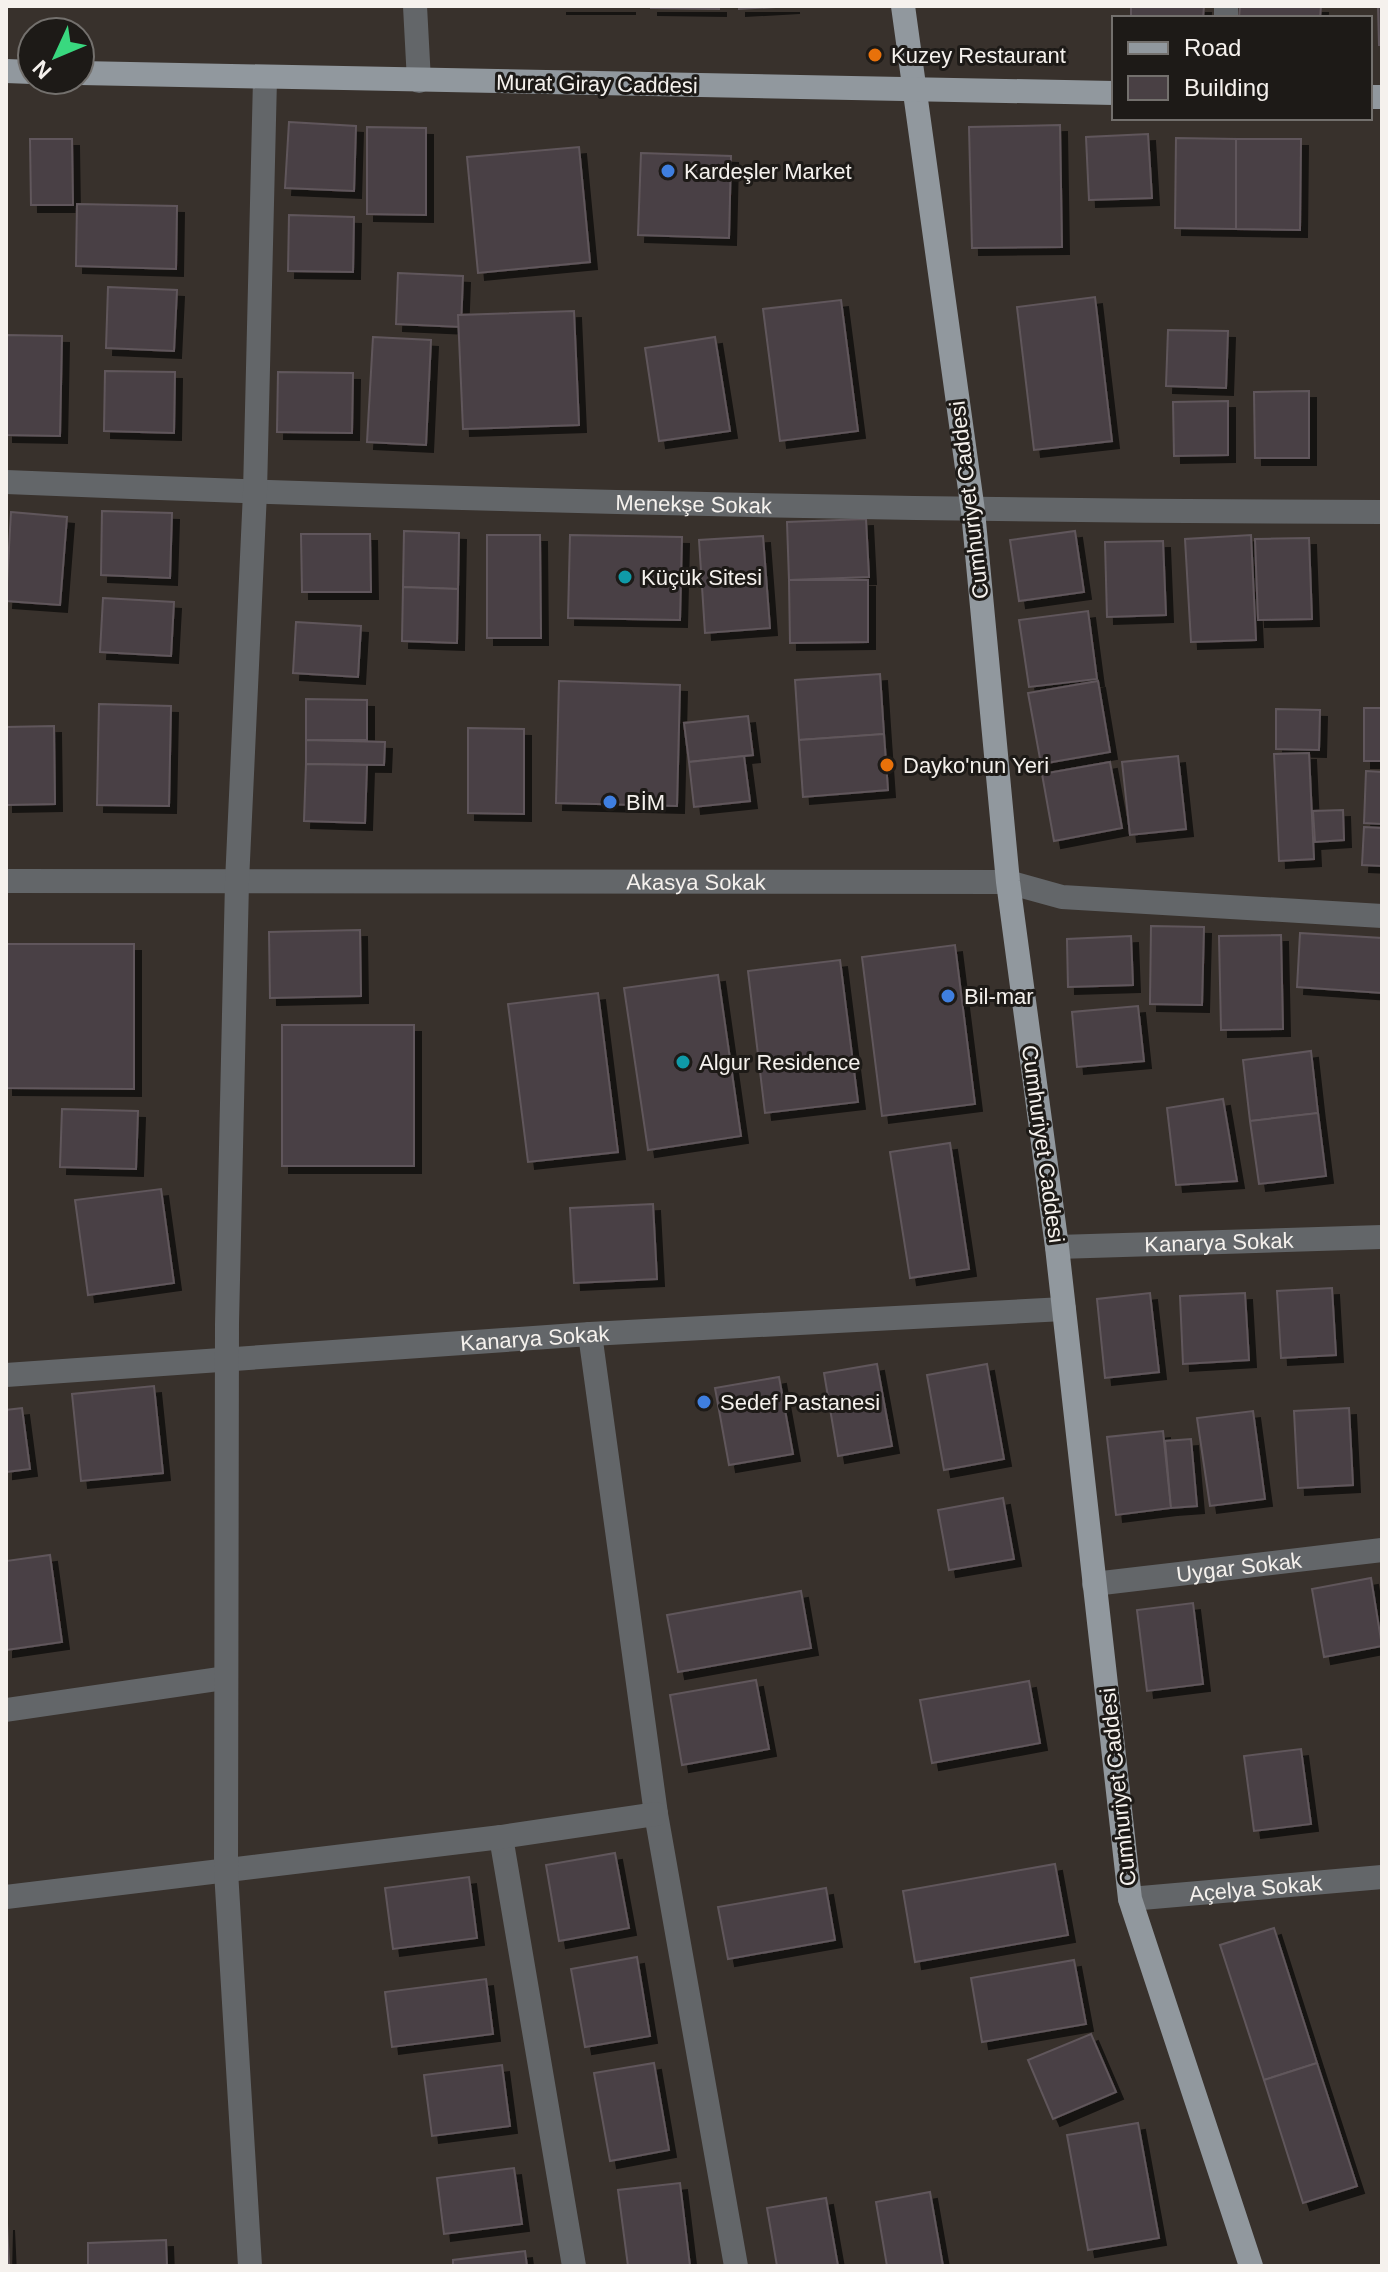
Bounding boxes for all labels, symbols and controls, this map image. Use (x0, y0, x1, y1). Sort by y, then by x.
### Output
north arrow (16, 16, 96, 96)
legend (1112, 16, 1372, 120)
text: Road (1184, 34, 1241, 61)
place label: Kuzey Restaurant (891, 43, 1066, 68)
marker: Kuzey Restaurant (866, 46, 884, 64)
text: N (27, 55, 56, 84)
street label: Murat Giray Caddesi (496, 70, 698, 98)
text: Building (1184, 74, 1269, 101)
place label: Kardeşler Market (684, 159, 852, 184)
marker: Kardeşler Market (659, 162, 677, 180)
street label: Cumhuriyet Caddesi (944, 400, 994, 600)
street label: Menekşe Sokak (615, 489, 773, 518)
place label: Küçük Sitesi (641, 565, 762, 590)
marker: Küçük Sitesi (616, 568, 634, 586)
place label: Dayko'nun Yeri (903, 753, 1049, 778)
marker: Dayko'nun Yeri (878, 756, 896, 774)
place label: BİM (626, 790, 665, 815)
marker: BİM (601, 793, 619, 811)
street label: Akasya Sokak (626, 869, 767, 894)
place label: Bil-mar (964, 984, 1034, 1009)
marker: Bil-mar (939, 987, 957, 1005)
street label: Cumhuriyet Caddesi (1017, 1044, 1069, 1244)
place label: Algur Residence (699, 1050, 860, 1075)
marker: Algur Residence (674, 1053, 692, 1071)
street label: Kanarya Sokak (1144, 1227, 1295, 1257)
street label: Kanarya Sokak (459, 1320, 611, 1356)
place label: Sedef Pastanesi (720, 1390, 880, 1415)
marker: Sedef Pastanesi (695, 1393, 713, 1411)
street label: Uygar Sokak (1175, 1547, 1304, 1587)
street label: Cumhuriyet Caddesi (1095, 1687, 1141, 1887)
street label: Açelya Sokak (1188, 1870, 1324, 1906)

